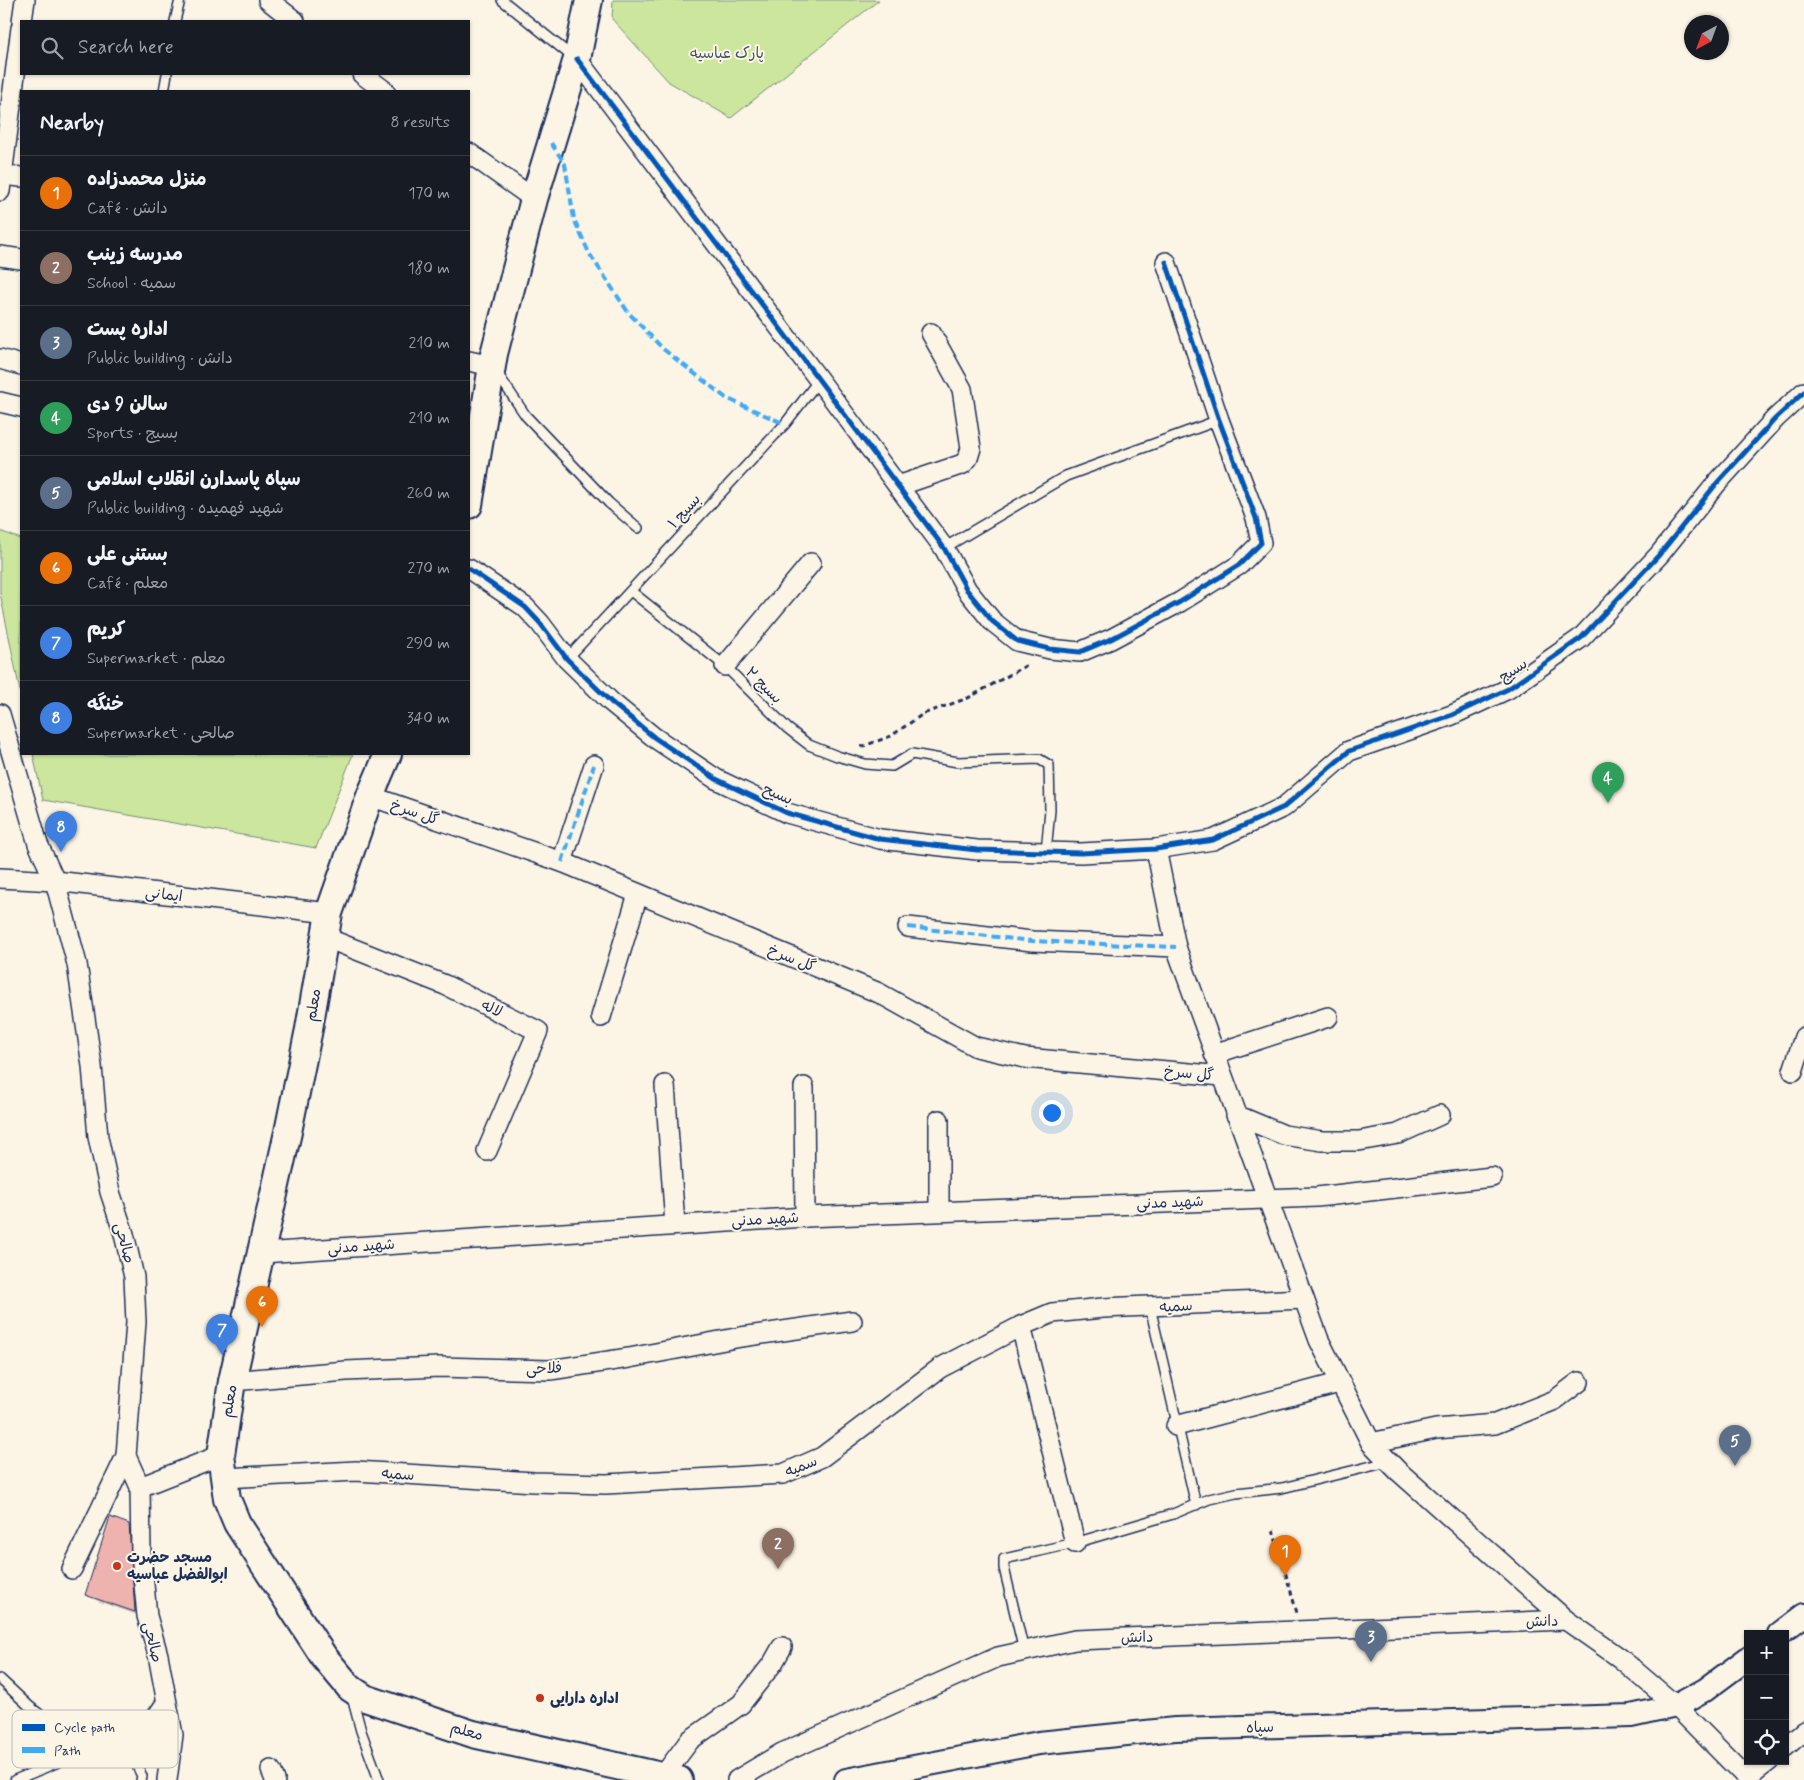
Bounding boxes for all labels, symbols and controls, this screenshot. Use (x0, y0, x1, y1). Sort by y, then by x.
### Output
north arrow (1684, 15, 1729, 60)
search box (20, 20, 470, 75)
icon: search (38, 34, 66, 62)
text: Search here (78, 35, 174, 60)
park label: پارک عباسیه (690, 44, 764, 64)
text: Nearby (40, 109, 104, 137)
text: 8 results (390, 112, 450, 133)
text: منزل محمدزاده (87, 167, 206, 192)
text: 1 (52, 183, 60, 204)
text: 170 m (408, 183, 450, 204)
text: Café · دانش (87, 198, 168, 219)
text: مدرسه زینب (87, 242, 183, 267)
text: 2 (52, 258, 60, 279)
text: 180 m (407, 258, 450, 279)
text: School · سمیه (87, 273, 176, 294)
text: اداره پست (87, 317, 168, 342)
text: 3 (52, 333, 60, 354)
text: 210 m (409, 333, 450, 354)
text: Public building · دانش (87, 348, 233, 369)
text: سالن 9 دی (87, 392, 168, 417)
text: 4 (51, 408, 61, 429)
text: 210 m (409, 408, 450, 429)
text: Sports · بسیج (87, 423, 178, 444)
text: سپاه پاسدارن انقلاب اسلامی (87, 467, 301, 492)
text: 5 (51, 483, 61, 504)
text: 260 m (407, 483, 450, 504)
street label: بسیج ۱ (664, 490, 706, 533)
text: Public building · شهید فهمیده (87, 498, 284, 519)
text: بستنی علی (87, 542, 168, 567)
text: 6 (52, 558, 60, 579)
text: 270 m (407, 558, 450, 579)
text: Café · معلم (87, 573, 168, 594)
text: کریم (87, 617, 126, 642)
text: 7 (51, 633, 61, 654)
text: 290 m (406, 633, 450, 654)
text: Supermarket · معلم (87, 648, 226, 669)
street label: بسیج (1495, 654, 1532, 688)
street label: بسیج ۲ (740, 663, 786, 709)
text: خنگه (87, 692, 124, 717)
text: 8 (51, 708, 61, 729)
text: 340 m (406, 708, 450, 729)
text: Supermarket · صالحی (87, 723, 235, 744)
pin: 4 (1592, 762, 1624, 803)
street label: بسیح (760, 780, 796, 810)
street label: گل سرخ (388, 795, 442, 831)
pin: 8 (45, 811, 77, 852)
street label: ایمانی (144, 883, 184, 907)
street label: گل سرخ (765, 940, 818, 978)
street label: معلم (302, 987, 327, 1023)
street label: لاله (478, 995, 505, 1023)
street label: گل سرخ (1163, 1062, 1215, 1086)
your location (1039, 1100, 1065, 1126)
street label: شهید مدنی (1136, 1192, 1204, 1214)
street label: شهید مدنی (731, 1208, 799, 1232)
street label: صالحی (109, 1221, 139, 1266)
street label: شهید مدنی (327, 1235, 395, 1259)
pin: 6 (246, 1286, 278, 1327)
street label: سمیه (1159, 1296, 1193, 1318)
pin: 7 (206, 1314, 238, 1355)
street label: فلاحی (526, 1358, 562, 1380)
street label: معلم (217, 1383, 244, 1419)
pin: 5 (1719, 1425, 1751, 1466)
street label: سمیه (782, 1451, 820, 1482)
street label: سمیه (381, 1464, 415, 1486)
pin: 2 (762, 1528, 794, 1569)
pin: 1 (1269, 1535, 1301, 1576)
place label: مسجد حضرت ابوالفضل عباسیه (127, 1548, 228, 1585)
marker: مسجد حضرت ابوالفضل عباسیه (111, 1560, 123, 1572)
street label: دانش (1525, 1611, 1559, 1633)
street label: صالحی (137, 1620, 167, 1665)
pin: 3 (1355, 1621, 1387, 1662)
street label: دانش (1120, 1627, 1154, 1649)
map controls (1744, 1630, 1789, 1765)
button: + (1744, 1630, 1789, 1675)
button: − (1744, 1675, 1789, 1720)
place label: اداره دارایی (550, 1689, 619, 1709)
marker: اداره دارایی (534, 1692, 546, 1704)
legend (12, 1710, 178, 1768)
street label: معلم (448, 1718, 485, 1747)
street label: سپاه (1246, 1718, 1274, 1738)
text: Cycle path (54, 1719, 115, 1737)
button: locate (1744, 1720, 1789, 1765)
text: Path (54, 1742, 81, 1760)

